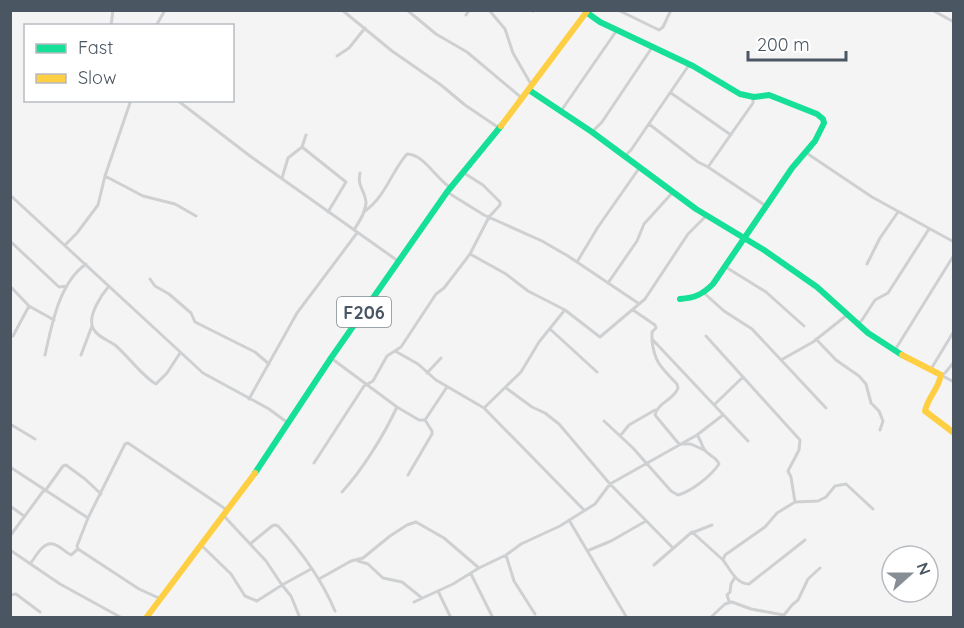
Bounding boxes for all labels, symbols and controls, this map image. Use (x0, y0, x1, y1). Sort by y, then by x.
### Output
legend (24, 24, 234, 102)
scale bar (748, 24, 846, 62)
text: 200 m (757, 33, 810, 56)
text: Fast (78, 36, 113, 59)
text: Slow (78, 66, 116, 89)
road number: F206 (337, 297, 391, 327)
north arrow (880, 544, 940, 604)
text: N (913, 560, 935, 578)

